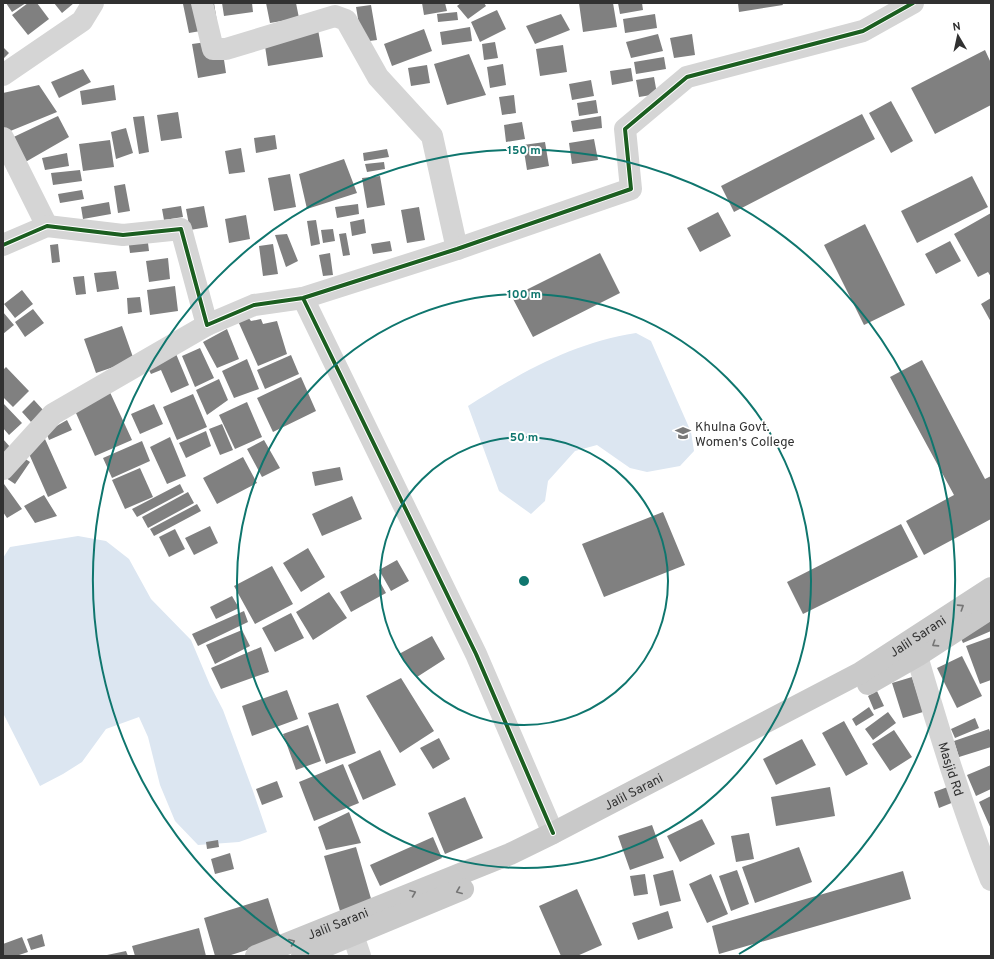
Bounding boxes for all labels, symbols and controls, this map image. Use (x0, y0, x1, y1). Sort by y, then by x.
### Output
north arrow (938, 16, 978, 56)
text: N (952, 20, 962, 35)
text: 150 m (507, 143, 541, 159)
text: 100 m (507, 287, 541, 303)
place label: Khulna Govt. Women's College (695, 420, 794, 451)
school or university icon: Khulna Govt. Women's College (674, 424, 692, 442)
text: 50 m (510, 430, 538, 446)
centre of rings (517, 574, 531, 588)
one-way arrow (957, 604, 964, 612)
street label: Jalil Sarani (887, 613, 950, 662)
one-way arrow (932, 639, 939, 647)
street label: Masjid Rd (933, 741, 966, 798)
street label: Jalil Sarani (602, 771, 666, 815)
one-way arrow (456, 886, 464, 894)
one-way arrow (409, 890, 416, 898)
street label: Jalil Sarani (306, 906, 371, 944)
one-way arrow (289, 939, 296, 947)

